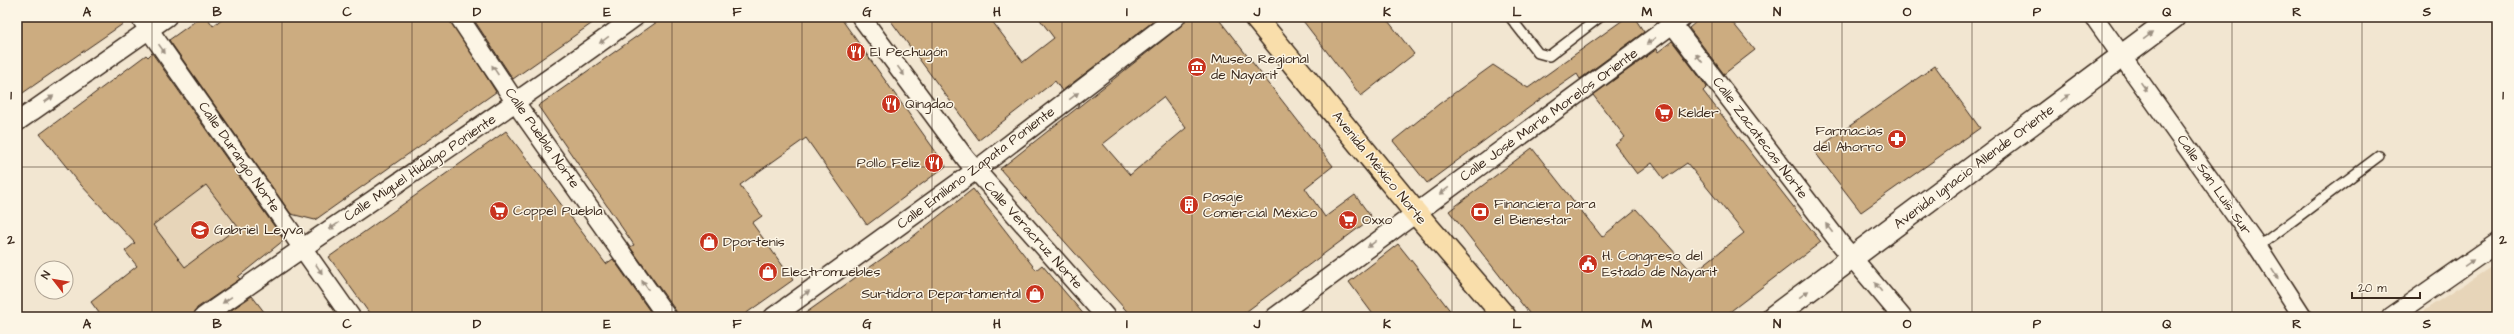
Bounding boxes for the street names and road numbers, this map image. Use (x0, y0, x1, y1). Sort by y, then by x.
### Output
street label: Calle José María Morelos Oriente (1456, 43, 1643, 187)
street label: Calle Zacatecas Norte (1707, 73, 1813, 204)
street label: Calle Puebla Norte (500, 84, 584, 193)
street label: Calle Durango Norte (193, 98, 285, 217)
street label: Avenida Ignacio Allende Oriente (1890, 100, 2059, 234)
street label: Calle Emiliano Zapata Poniente (893, 102, 1059, 234)
street label: Avenida México Norte (1327, 107, 1431, 229)
street label: Calle Miguel Hidalgo Poniente (340, 109, 500, 226)
street label: Calle San Luis Sur (2172, 131, 2256, 240)
street label: Calle Veracruz Norte (979, 176, 1087, 294)

